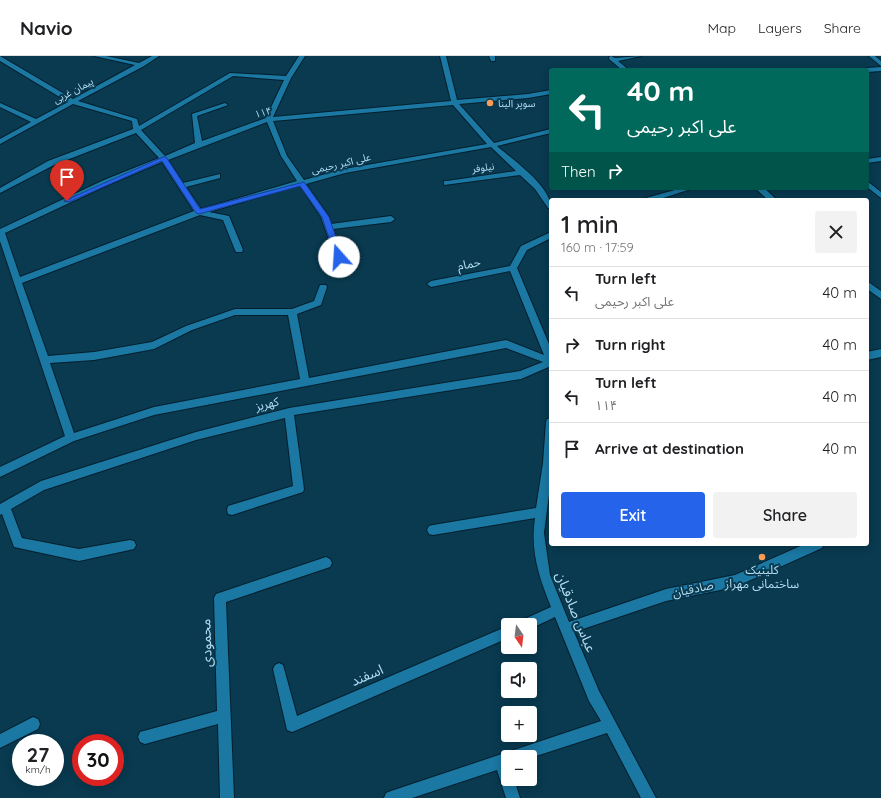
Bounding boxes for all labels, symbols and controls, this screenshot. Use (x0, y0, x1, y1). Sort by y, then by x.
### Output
text: Navio (20, 16, 73, 40)
text: Map (707, 19, 736, 37)
text: Layers (758, 19, 802, 37)
text: Share (824, 19, 861, 37)
text: 40 m (627, 73, 694, 108)
street label: پیمان غربی (51, 74, 96, 107)
icon: left (561, 84, 613, 136)
place label: سوپر الینا (498, 97, 535, 110)
marker: سوپر الینا (485, 98, 495, 108)
street label: ۱۱۴ (253, 104, 273, 121)
text: علی اکبر رحیمی (627, 115, 736, 138)
street label: علی اکبر رحیمی (310, 150, 372, 177)
street label: نیلوفر (470, 159, 495, 176)
pin (50, 160, 84, 201)
icon: right (604, 160, 626, 182)
text: Then (561, 162, 596, 181)
icon: arrive (56, 166, 78, 188)
text: 1 min (561, 209, 619, 239)
button: close (815, 211, 857, 253)
position arrow (318, 236, 360, 278)
text: 160 m · 17:59 (561, 239, 634, 255)
street label: حمام (456, 254, 482, 275)
text: Turn left (595, 269, 657, 288)
icon: left (561, 282, 583, 304)
text: 40 m (822, 283, 857, 302)
text: علی اکبر رحیمی (595, 293, 674, 309)
icon: right (561, 334, 583, 356)
text: Turn right (595, 335, 666, 354)
text: 40 m (822, 335, 857, 354)
text: Turn left (595, 373, 657, 392)
icon: left (561, 386, 583, 408)
text: 40 m (822, 387, 857, 406)
street label: کهریز (253, 393, 281, 414)
text: ۱۱۴ (595, 397, 617, 413)
icon: arrive (561, 438, 583, 460)
text: Arrive at destination (595, 439, 744, 458)
text: 40 m (822, 439, 857, 458)
button: Exit (561, 492, 705, 538)
button: Share (713, 492, 857, 538)
marker: کلینیک ساختمانی مهراز (757, 552, 767, 562)
place label: کلینیک ساختمانی مهراز (724, 562, 799, 591)
street label: عباس صادقیان (552, 569, 600, 655)
street label: صادقیان (671, 577, 715, 600)
north arrow (501, 618, 537, 654)
map controls (501, 618, 537, 786)
street label: محمودی (196, 619, 216, 667)
street label: اسفند (348, 660, 386, 690)
button: sound (501, 662, 537, 698)
button: + (501, 706, 537, 742)
speed limit sign: 30 (72, 734, 124, 786)
text: 27 (27, 742, 49, 767)
button: − (501, 750, 537, 786)
text: km/h (25, 763, 51, 776)

